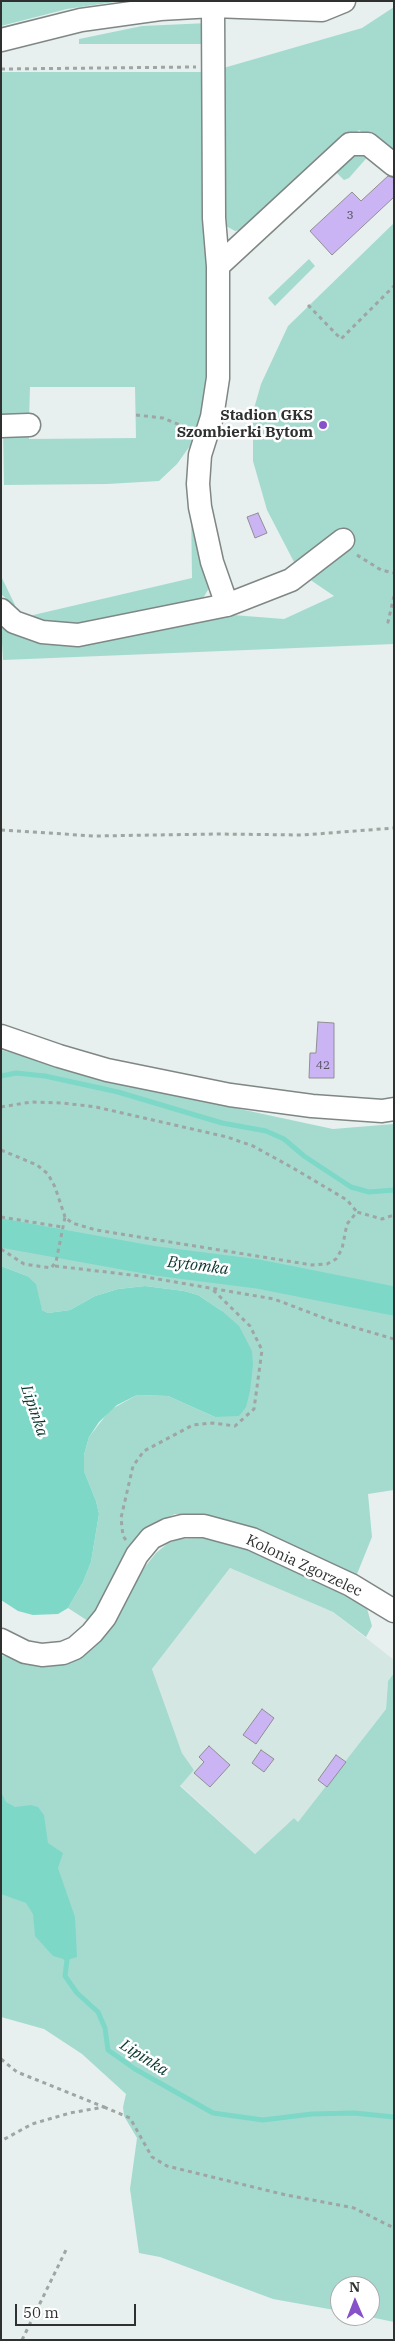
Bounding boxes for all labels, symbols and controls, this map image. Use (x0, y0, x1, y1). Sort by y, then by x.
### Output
house number: 3 (346, 209, 354, 223)
place label: Stadion GKS Szombierki Bytom (177, 407, 313, 442)
marker: Stadion GKS Szombierki Bytom (317, 419, 329, 431)
house number: 42 (316, 1059, 330, 1073)
water label: Bytomka (166, 1253, 230, 1279)
water label: Lipinka (16, 1383, 52, 1439)
street label: Kolonia Zgorzelec (243, 1531, 365, 1601)
water label: Lipinka (116, 2036, 172, 2080)
north arrow (330, 2276, 380, 2326)
text: N (349, 2278, 360, 2296)
scale bar (18, 2294, 139, 2326)
text: 50 m (23, 2303, 59, 2322)

